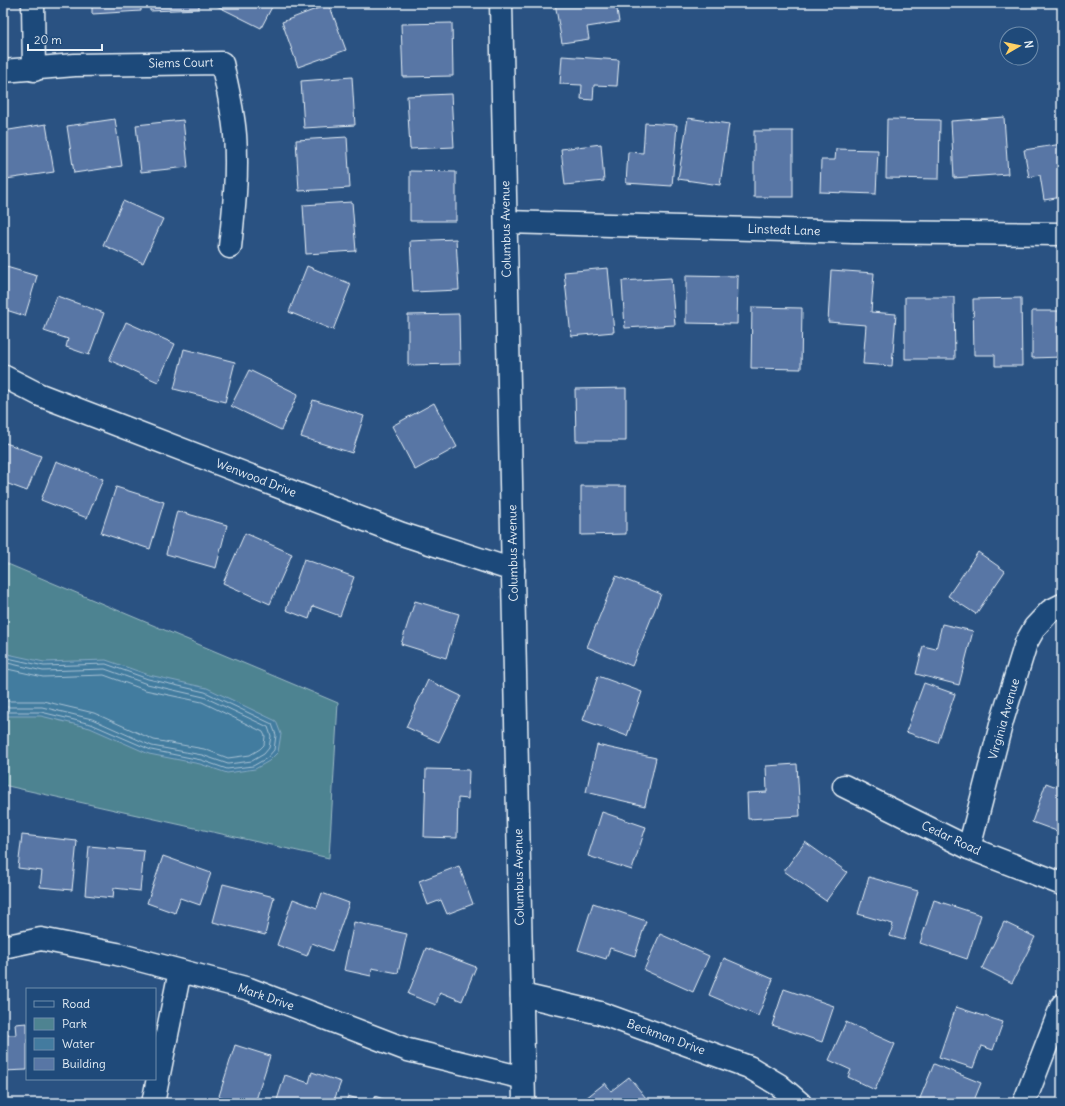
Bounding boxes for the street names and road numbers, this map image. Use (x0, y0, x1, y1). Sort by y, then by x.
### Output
street label: Siems Court (148, 54, 214, 71)
street label: Columbus Avenue (497, 180, 514, 278)
street label: Linstedt Lane (747, 221, 821, 238)
street label: Wenwood Drive (214, 455, 299, 500)
street label: Columbus Avenue (504, 504, 521, 602)
street label: Virginia Avenue (985, 676, 1022, 761)
street label: Cedar Road (919, 817, 983, 858)
street label: Columbus Avenue (510, 828, 527, 926)
street label: Mark Drive (236, 980, 296, 1013)
street label: Beckman Drive (625, 1015, 707, 1058)

